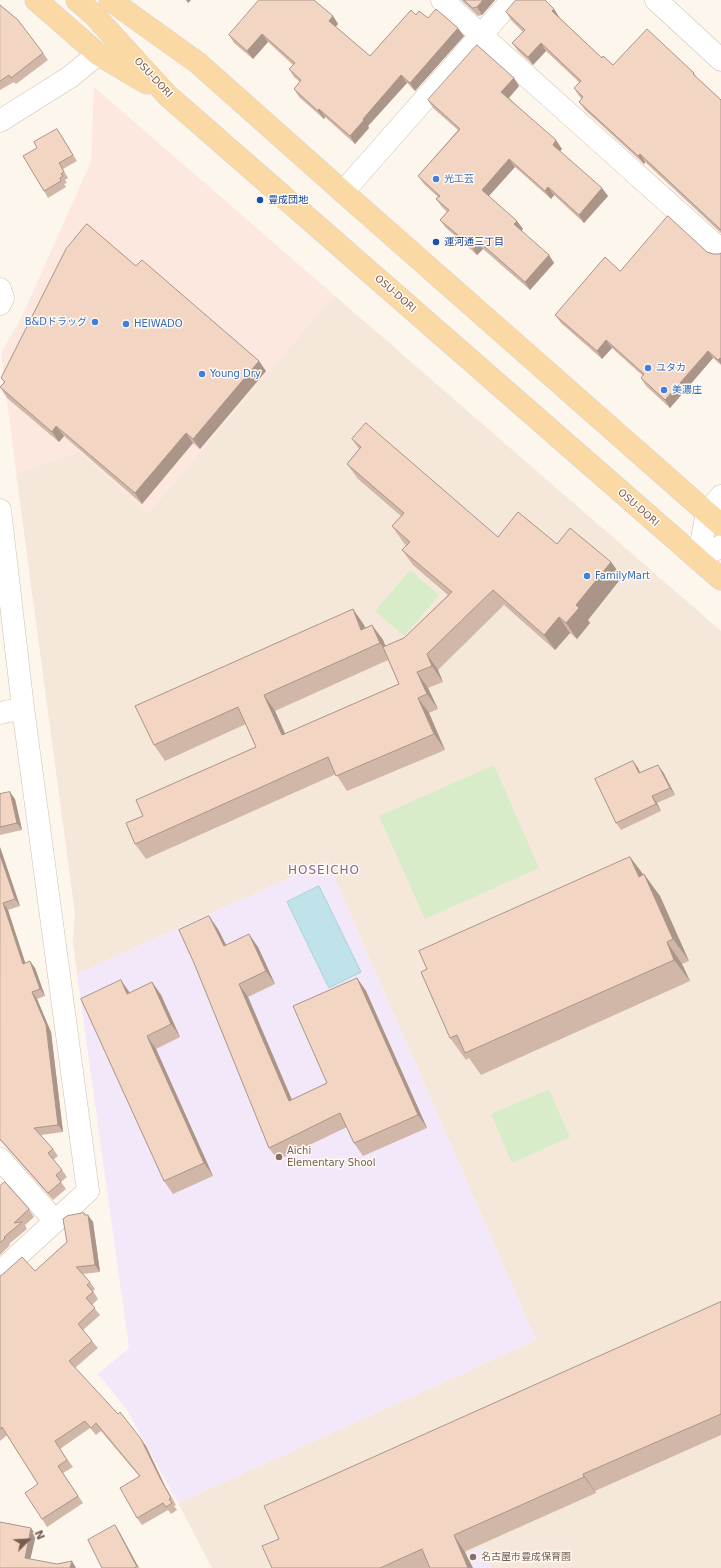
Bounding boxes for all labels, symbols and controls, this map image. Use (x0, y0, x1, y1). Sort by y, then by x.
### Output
street label: OSU-DORI (131, 55, 175, 101)
place label: 光工芸 (444, 173, 474, 185)
marker: 光工芸 (431, 174, 441, 184)
place label: 豊成団地 (268, 194, 308, 206)
marker: 豊成団地 (255, 195, 265, 205)
place label: 運河通三丁目 (444, 236, 504, 248)
marker: 運河通三丁目 (431, 237, 441, 247)
street label: OSU-DORI (372, 273, 418, 315)
place label: B&Dドラッグ (25, 316, 87, 328)
marker: B&Dドラッグ (90, 317, 100, 327)
place label: HEIWADO (134, 318, 183, 330)
marker: HEIWADO (121, 319, 131, 329)
place label: ユタカ (656, 362, 686, 374)
marker: ユタカ (643, 363, 653, 373)
place label: Young Dry (210, 368, 261, 380)
marker: Young Dry (197, 369, 207, 379)
place label: 美濃庄 (672, 384, 702, 396)
marker: 美濃庄 (659, 385, 669, 395)
street label: OSU-DORI (615, 487, 661, 529)
place label: FamilyMart (595, 570, 650, 582)
marker: FamilyMart (582, 571, 592, 581)
district label: HOSEICHO (288, 864, 360, 878)
place label: Aichi Elementary Shool (287, 1145, 375, 1168)
marker: Aichi Elementary Shool (274, 1152, 284, 1162)
north arrow (8, 1520, 48, 1560)
text: N (32, 1528, 47, 1542)
place label: 名古屋市豊成保育園 (481, 1551, 571, 1563)
marker: 名古屋市豊成保育園 (468, 1552, 478, 1562)

